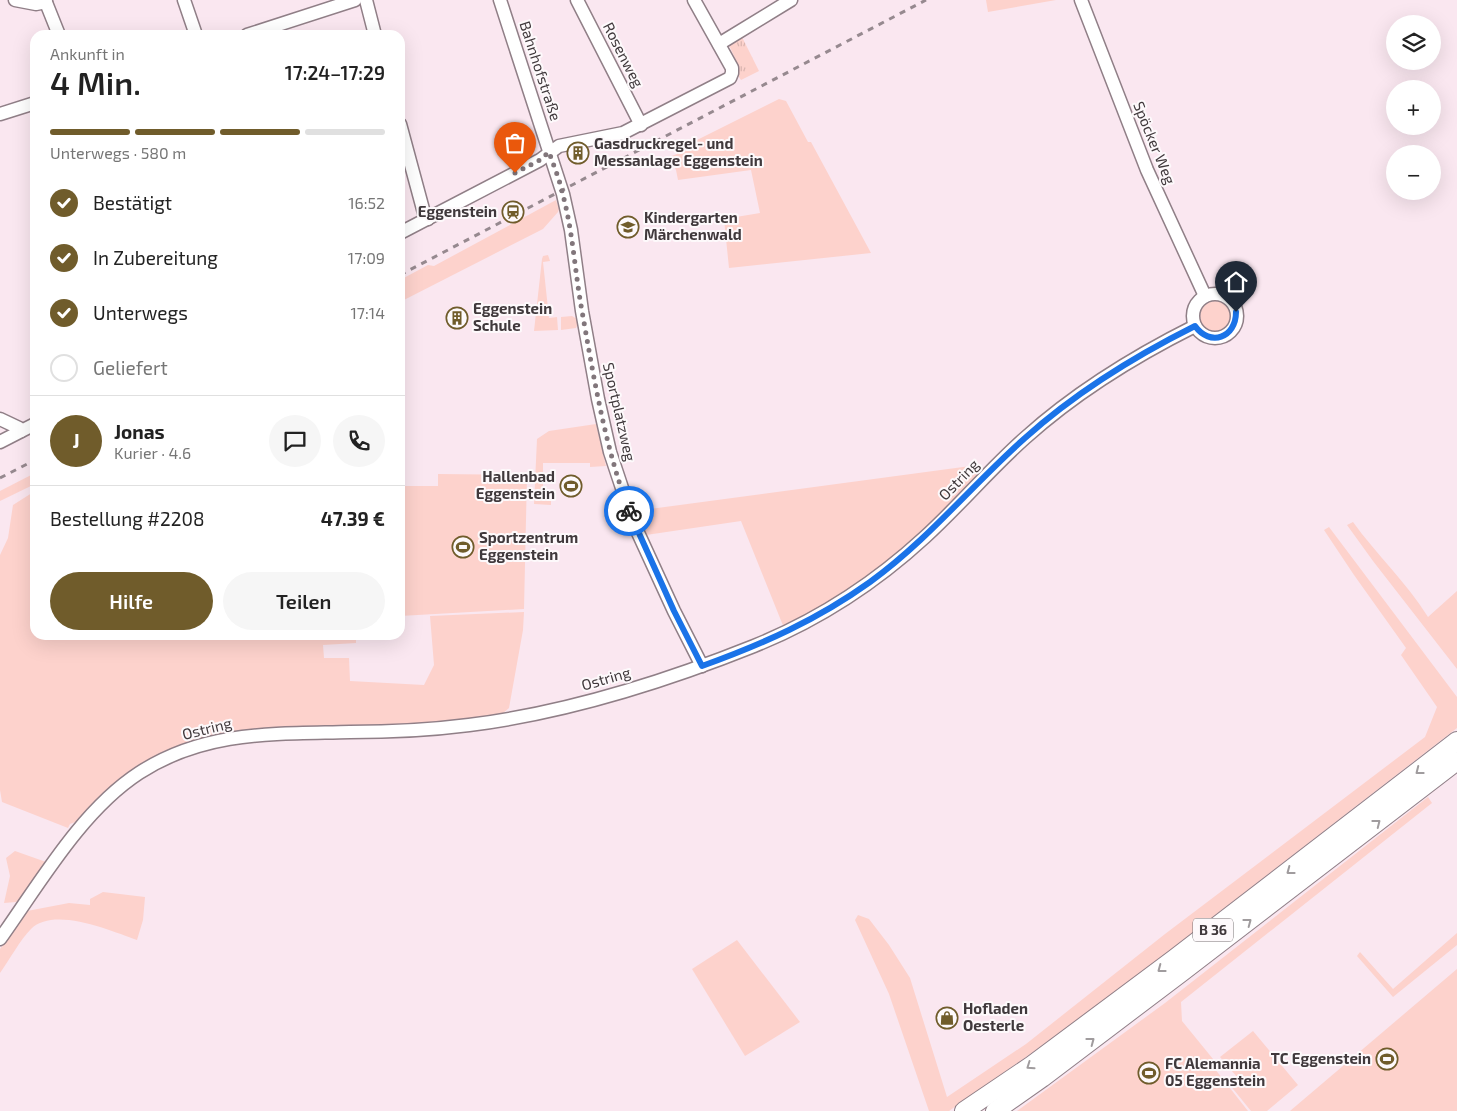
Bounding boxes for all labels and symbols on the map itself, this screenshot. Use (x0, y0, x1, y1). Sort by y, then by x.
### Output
street label: Bahnhofstraße (516, 19, 566, 123)
street label: Rosenweg (600, 19, 648, 91)
street label: Spöcker Weg (1130, 99, 1180, 187)
pin (494, 122, 536, 173)
place label: Gasdruckregel- und Messanlage Eggenstein (594, 134, 763, 169)
building icon: Gasdruckregel- und Messanlage Eggenstein (566, 141, 590, 165)
station icon: Eggenstein (501, 200, 525, 224)
place label: Eggenstein (418, 202, 497, 220)
place label: Kindergarten Märchenwald (644, 208, 742, 243)
school or university icon: Kindergarten Märchenwald (616, 215, 640, 239)
pin (1215, 261, 1257, 312)
place label: Eggenstein Schule (473, 299, 552, 334)
building icon: Eggenstein Schule (445, 306, 469, 330)
street label: Sportplatzweg (600, 361, 640, 464)
street label: Ostring (934, 455, 983, 504)
place label: Hallenbad Eggenstein (476, 467, 555, 502)
sports icon: Hallenbad Eggenstein (559, 474, 583, 498)
courier (604, 486, 654, 536)
place label: Sportzentrum Eggenstein (479, 528, 578, 563)
sports icon: Sportzentrum Eggenstein (451, 535, 475, 559)
street label: Ostring (579, 662, 633, 694)
street label: Ostring (180, 713, 234, 743)
one-way arrow (1415, 765, 1424, 774)
one-way arrow (1371, 820, 1380, 828)
one-way arrow (1287, 865, 1296, 873)
road number: B 36 (1193, 918, 1233, 942)
one-way arrow (1242, 919, 1251, 927)
one-way arrow (1157, 963, 1167, 972)
place label: Hofladen Oesterle (963, 999, 1028, 1034)
shop icon: Hofladen Oesterle (935, 1006, 959, 1030)
one-way arrow (1085, 1038, 1095, 1047)
sports icon: TC Eggenstein (1375, 1047, 1399, 1071)
place label: TC Eggenstein (1271, 1049, 1371, 1067)
place label: FC Alemannia 05 Eggenstein (1165, 1054, 1265, 1089)
one-way arrow (1026, 1060, 1036, 1069)
sports icon: FC Alemannia 05 Eggenstein (1137, 1061, 1161, 1085)

